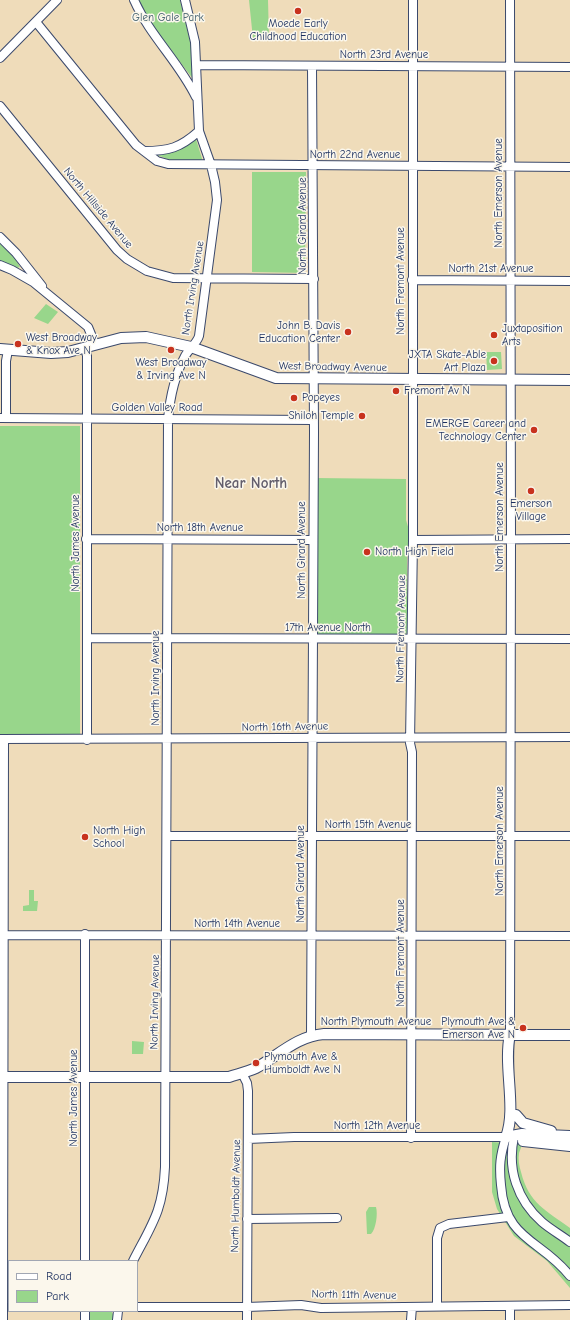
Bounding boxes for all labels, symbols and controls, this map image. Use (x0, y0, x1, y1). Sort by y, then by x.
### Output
marker: Moede Early Childhood Education (293, 6, 303, 16)
park label: Glen Gale Park (132, 11, 204, 25)
place label: Moede Early Childhood Education (249, 17, 347, 43)
street label: North 23rd Avenue (340, 48, 428, 62)
street label: North Emerson Avenue (492, 138, 506, 248)
street label: North 22nd Avenue (310, 148, 400, 162)
street label: North Hillside Avenue (60, 165, 136, 251)
street label: North Girard Avenue (296, 177, 310, 275)
street label: North Fremont Avenue (394, 227, 408, 335)
street label: North Irving Avenue (179, 240, 207, 336)
street label: North 21st Avenue (448, 262, 534, 276)
place label: John B. Davis Education Center (259, 319, 340, 345)
place label: Juxtaposition Arts (502, 322, 563, 348)
marker: John B. Davis Education Center (343, 327, 353, 337)
marker: Juxtaposition Arts (489, 330, 499, 340)
place label: West Broadway & Knox Ave N (26, 331, 97, 357)
marker: West Broadway & Knox Ave N (13, 339, 23, 349)
marker: West Broadway & Irving Ave N (166, 345, 176, 355)
place label: JXTA Skate-Able Art Plaza (409, 348, 486, 374)
place label: West Broadway & Irving Ave N (136, 356, 206, 382)
marker: JXTA Skate-Able Art Plaza (489, 356, 499, 366)
street label: West Broadway Avenue (279, 359, 387, 375)
place label: Fremont Av N (404, 384, 470, 398)
marker: Fremont Av N (391, 386, 401, 396)
place label: Popeyes (302, 391, 340, 405)
marker: Popeyes (289, 393, 299, 403)
street label: Golden Valley Road (112, 401, 202, 415)
place label: Shiloh Temple (289, 409, 354, 423)
marker: Shiloh Temple (357, 411, 367, 421)
place label: EMERGE Career and Technology Center (426, 417, 526, 443)
marker: EMERGE Career and Technology Center (529, 425, 539, 435)
street label: North Emerson Avenue (493, 462, 507, 572)
district label: Near North (215, 475, 287, 493)
marker: Emerson Village (526, 486, 536, 496)
street label: North James Avenue (69, 494, 83, 592)
place label: Emerson Village (510, 497, 552, 523)
street label: North Girard Avenue (295, 501, 309, 599)
street label: North 18th Avenue (157, 521, 243, 535)
place label: North High Field (375, 545, 454, 559)
marker: North High Field (362, 547, 372, 557)
street label: North Fremont Avenue (393, 575, 409, 683)
street label: 17th Avenue North (285, 621, 371, 635)
street label: North Irving Avenue (149, 631, 163, 725)
street label: North 16th Avenue (242, 720, 328, 734)
street label: North Emerson Avenue (493, 786, 507, 896)
street label: North 15th Avenue (325, 818, 411, 832)
place label: North High School (93, 824, 145, 850)
street label: North Girard Avenue (294, 825, 308, 923)
marker: North High School (80, 832, 90, 842)
street label: North Fremont Avenue (394, 899, 408, 1007)
street label: North 14th Avenue (194, 917, 280, 931)
street label: North Irving Avenue (148, 954, 162, 1050)
street label: North Plymouth Avenue (321, 1015, 431, 1029)
place label: Plymouth Ave & Emerson Ave N (441, 1015, 515, 1041)
marker: Plymouth Ave & Emerson Ave N (518, 1023, 528, 1033)
street label: North James Avenue (67, 1049, 81, 1147)
place label: Plymouth Ave & Humboldt Ave N (264, 1050, 341, 1076)
marker: Plymouth Ave & Humboldt Ave N (251, 1058, 261, 1068)
street label: North 12th Avenue (334, 1119, 420, 1133)
street label: North Humboldt Avenue (228, 1139, 244, 1253)
legend (8, 1260, 138, 1312)
text: Road (46, 1269, 72, 1283)
street label: North 11th Avenue (311, 1288, 397, 1302)
text: Park (46, 1289, 69, 1303)

